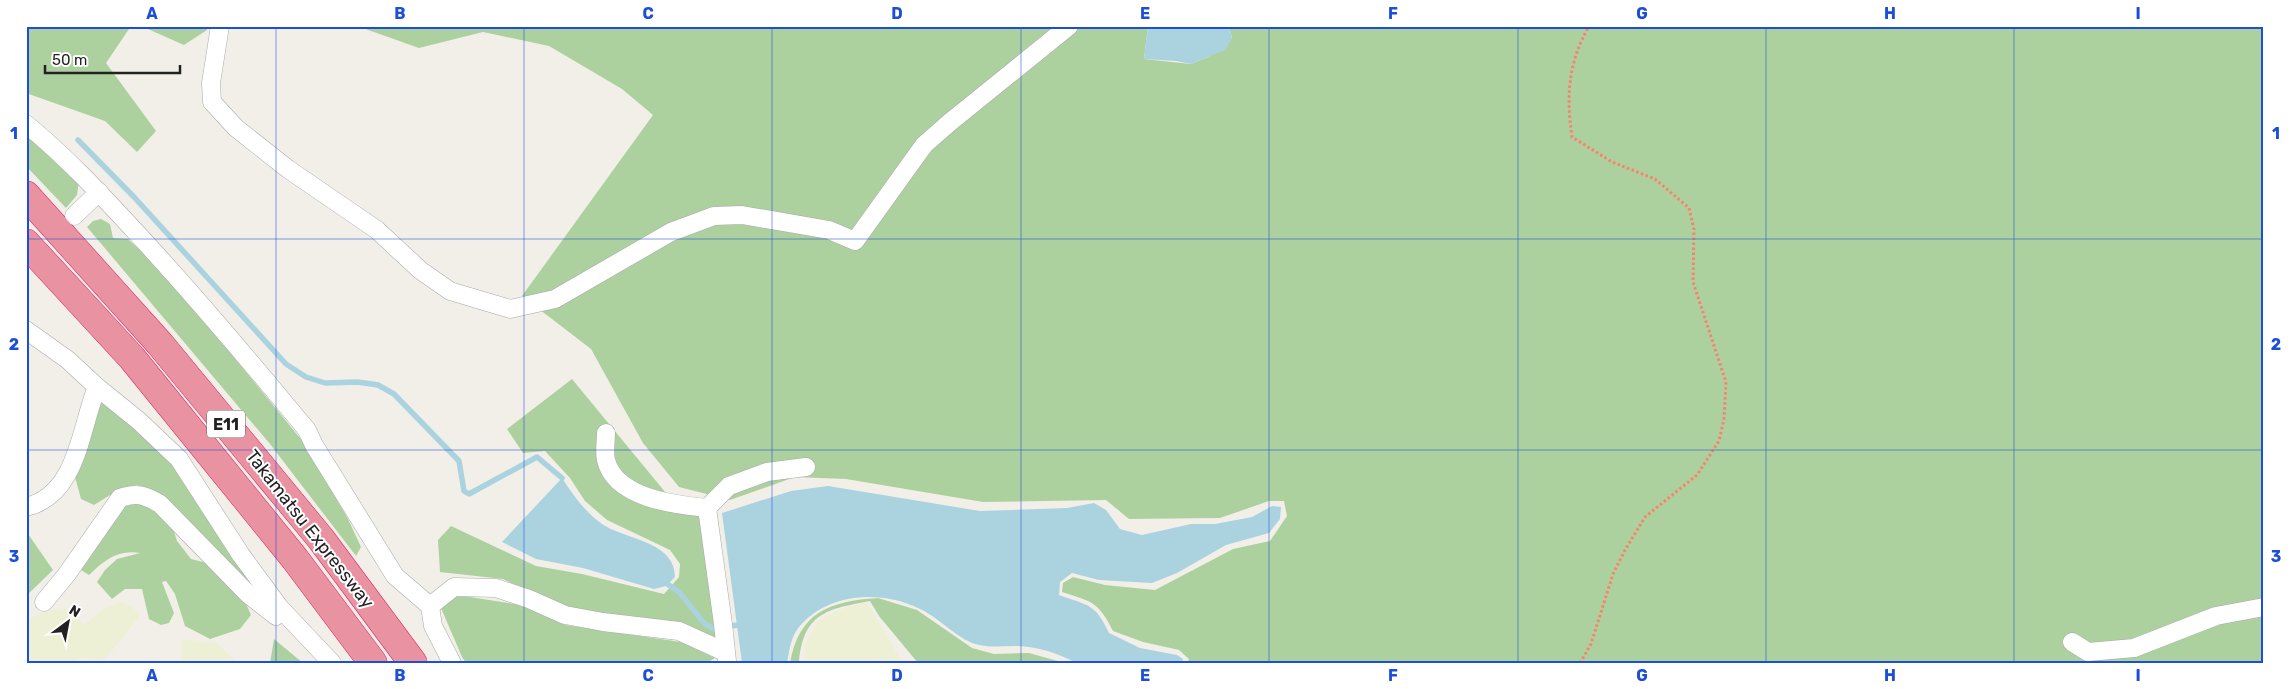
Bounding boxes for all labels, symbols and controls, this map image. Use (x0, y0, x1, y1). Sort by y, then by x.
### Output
text: A (146, 4, 158, 23)
text: B (394, 4, 406, 23)
text: C (642, 4, 654, 23)
text: D (891, 4, 903, 23)
text: E (1140, 4, 1150, 23)
text: F (1388, 4, 1398, 23)
text: G (1636, 4, 1648, 23)
text: H (1884, 4, 1896, 23)
text: I (2135, 4, 2141, 23)
scale bar (45, 42, 180, 74)
text: 50 m (52, 51, 87, 69)
text: 1 (10, 124, 18, 143)
text: 1 (2272, 124, 2280, 143)
text: 2 (9, 335, 19, 354)
text: 2 (2271, 335, 2281, 354)
road number: E11 (207, 410, 245, 438)
street label: Takamatsu Expressway (241, 445, 379, 613)
text: 3 (9, 547, 19, 566)
text: 3 (2271, 547, 2281, 566)
north arrow (42, 596, 92, 646)
text: N (66, 602, 83, 621)
text: A (146, 666, 158, 685)
text: B (394, 666, 406, 685)
text: C (642, 666, 654, 685)
text: D (891, 666, 903, 685)
text: E (1140, 666, 1150, 685)
text: F (1388, 666, 1398, 685)
text: G (1636, 666, 1648, 685)
text: H (1884, 666, 1896, 685)
text: I (2135, 666, 2141, 685)

